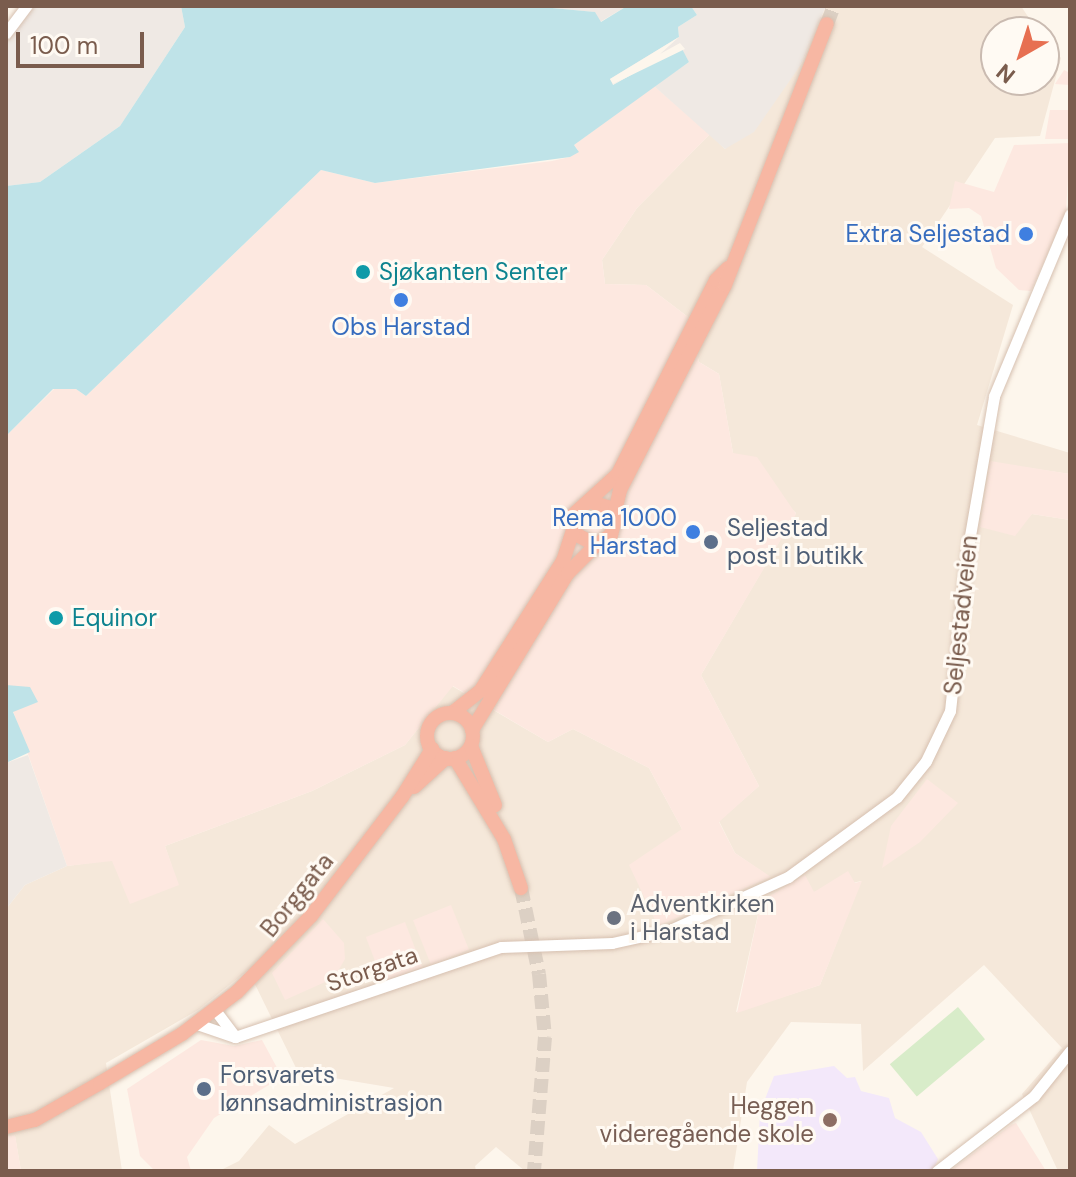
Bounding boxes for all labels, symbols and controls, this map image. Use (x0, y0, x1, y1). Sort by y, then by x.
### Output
scale bar (20, 16, 148, 66)
north arrow (980, 16, 1060, 96)
text: 100 m (30, 30, 98, 61)
text: N (990, 57, 1021, 90)
place label: Extra Seljestad (845, 220, 1010, 248)
marker: Extra Seljestad (1017, 225, 1035, 243)
place label: Sjøkanten Senter (379, 258, 568, 286)
marker: Sjøkanten Senter (354, 263, 372, 281)
marker: Obs Harstad (392, 291, 410, 309)
place label: Obs Harstad (331, 313, 471, 341)
place label: Rema 1000 Harstad (552, 504, 677, 560)
place label: Seljestad post i butikk (727, 514, 864, 570)
marker: Rema 1000 Harstad (684, 523, 702, 541)
marker: Seljestad post i butikk (702, 533, 720, 551)
street label: Seljestadveien (938, 534, 984, 696)
place label: Equinor (72, 604, 157, 632)
marker: Equinor (47, 609, 65, 627)
street label: Borggata (255, 847, 339, 943)
place label: Adventkirken i Harstad (630, 890, 775, 946)
marker: Adventkirken i Harstad (605, 909, 623, 927)
street label: Storgata (323, 940, 421, 998)
place label: Forsvarets lønnsadministrasjon (220, 1061, 443, 1117)
marker: Forsvarets lønnsadministrasjon (195, 1080, 213, 1098)
place label: Heggen videregående skole (600, 1092, 814, 1148)
marker: Heggen videregående skole (821, 1111, 839, 1129)

